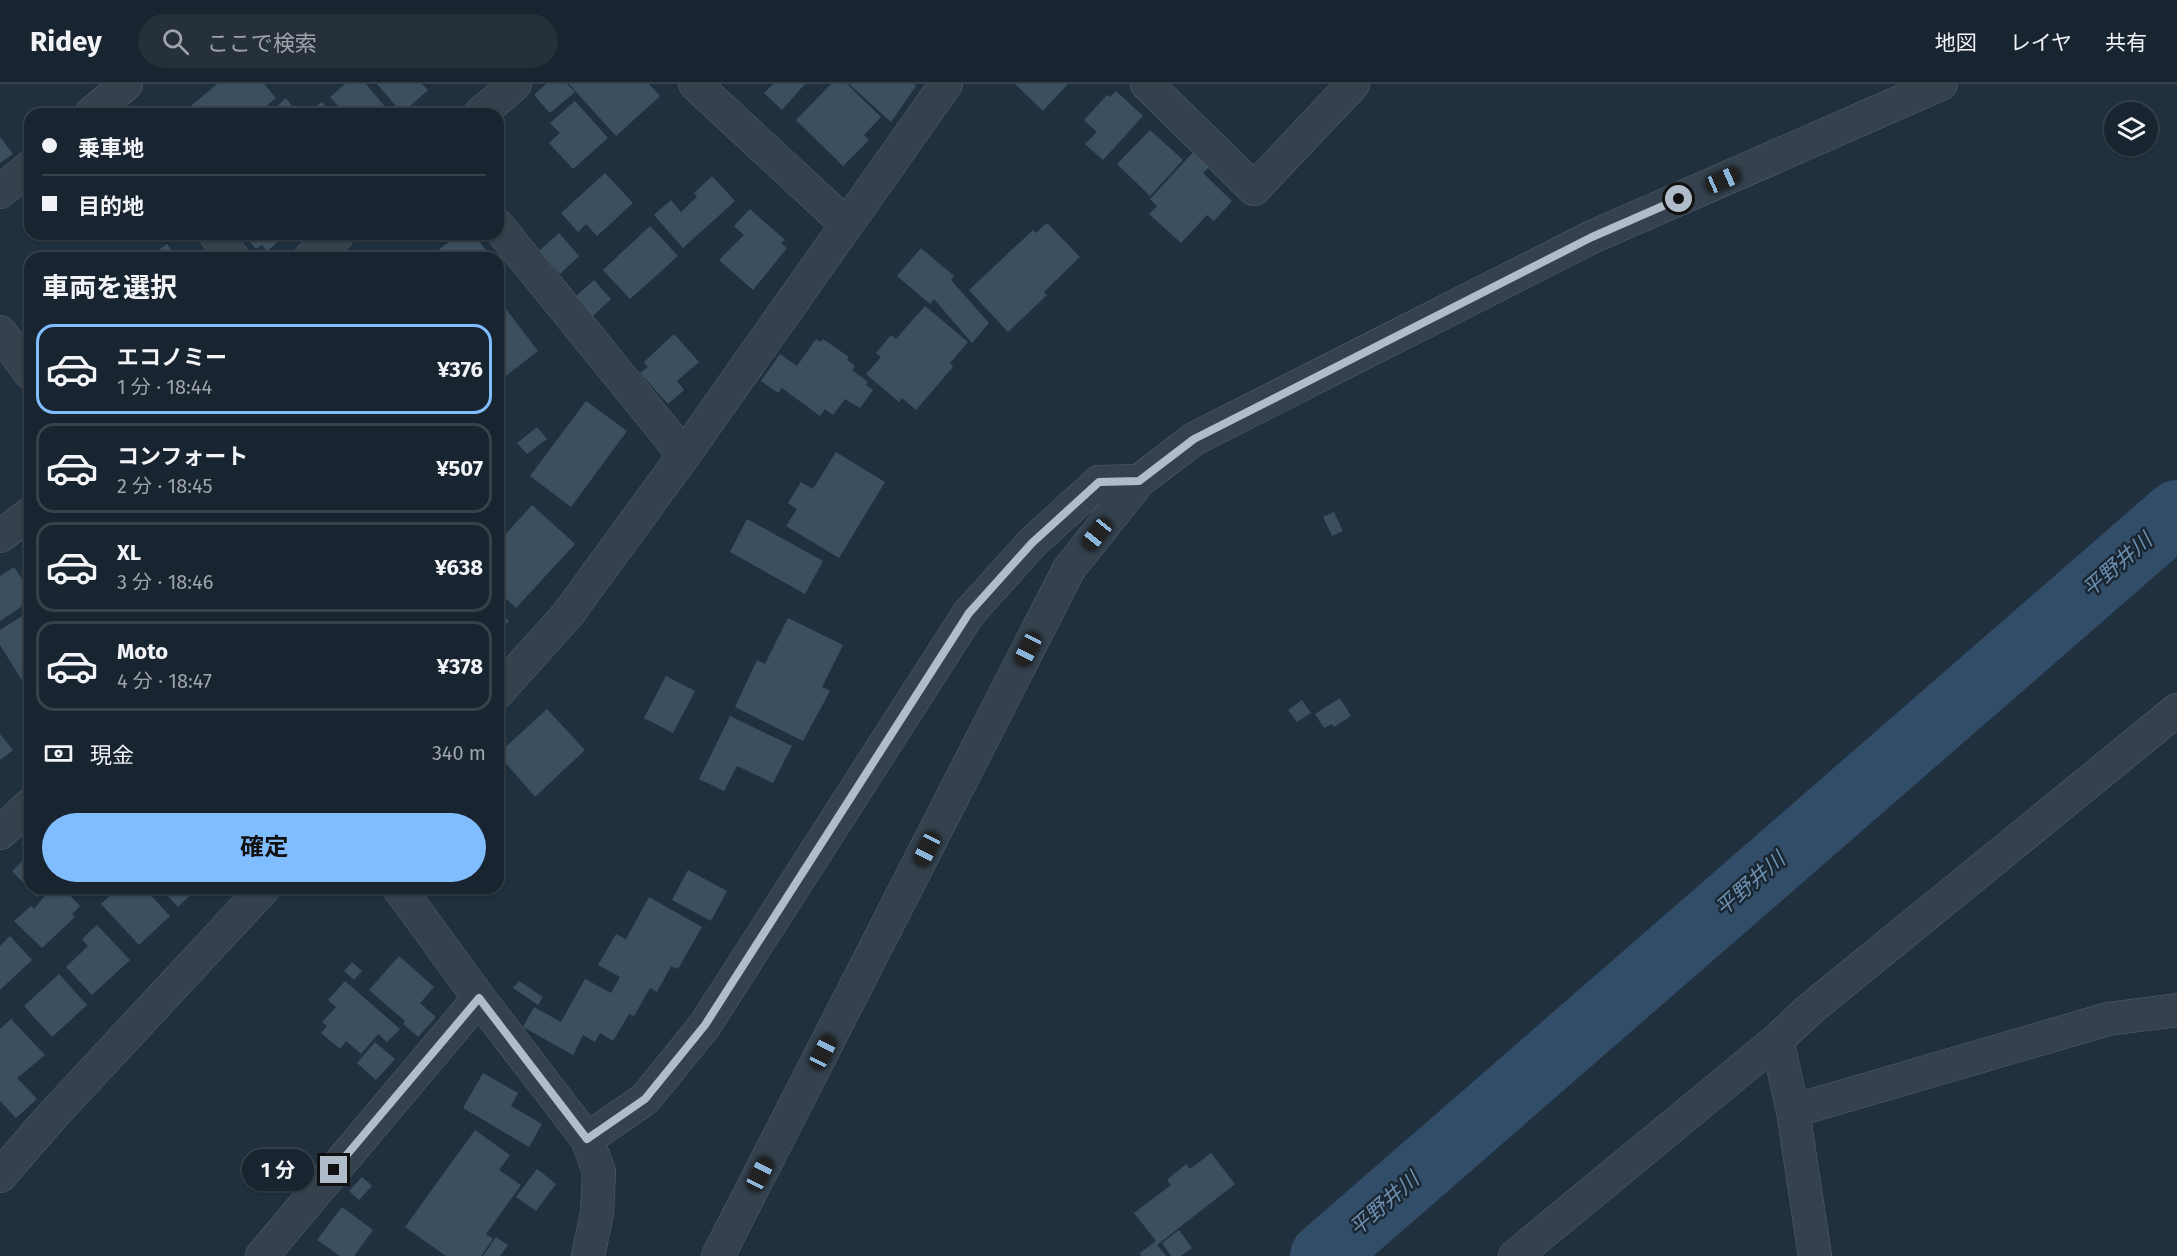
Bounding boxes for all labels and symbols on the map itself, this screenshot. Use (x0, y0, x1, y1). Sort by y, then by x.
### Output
car (1703, 164, 1743, 196)
route start (1665, 185, 1692, 212)
car (1079, 514, 1115, 554)
water label: 平野井川 (2077, 526, 2159, 602)
car (1012, 629, 1044, 669)
car (911, 829, 943, 869)
water label: 平野井川 (1710, 845, 1792, 921)
car (807, 1032, 839, 1072)
callout: 1 分 (241, 1149, 313, 1191)
car (744, 1154, 776, 1194)
route end (320, 1156, 347, 1183)
water label: 平野井川 (1344, 1165, 1426, 1241)

